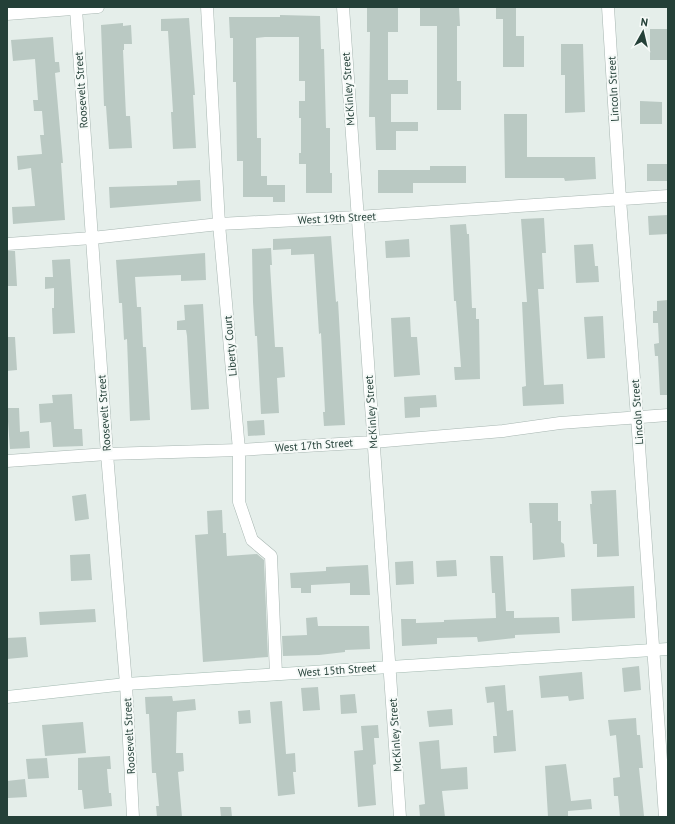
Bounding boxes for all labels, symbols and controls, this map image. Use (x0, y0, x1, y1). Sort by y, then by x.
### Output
north arrow (623, 12, 663, 52)
text: N (640, 15, 649, 30)
street label: Roosevelt Street (71, 51, 91, 129)
street label: McKinley Street (338, 52, 358, 126)
street label: Lincoln Street (604, 56, 622, 122)
street label: West 19th Street (298, 209, 377, 227)
street label: Liberty Court (220, 315, 240, 377)
street label: Roosevelt Street (94, 374, 114, 452)
street label: McKinley Street (361, 375, 381, 449)
street label: Lincoln Street (628, 379, 646, 445)
street label: West 17th Street (275, 435, 354, 455)
street label: West 15th Street (297, 660, 377, 680)
street label: Roosevelt Street (120, 697, 138, 775)
street label: McKinley Street (385, 698, 405, 772)

